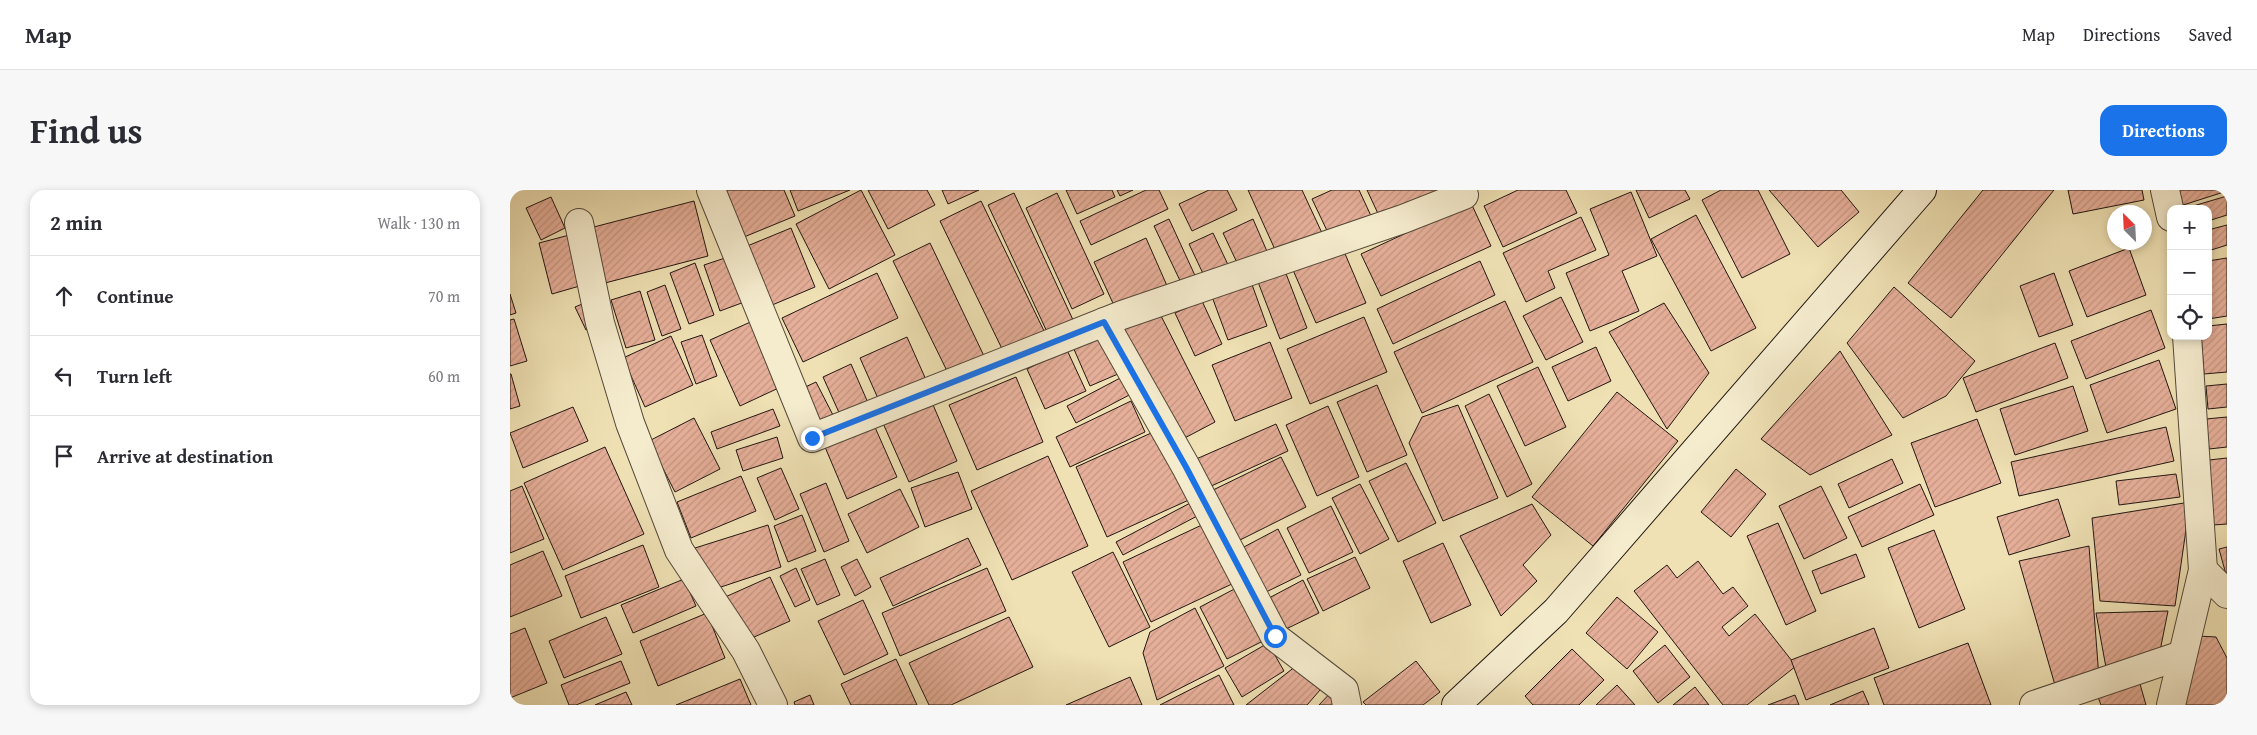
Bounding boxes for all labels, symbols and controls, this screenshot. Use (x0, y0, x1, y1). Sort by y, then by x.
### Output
text: Map (25, 17, 72, 52)
text: Map (2022, 21, 2055, 48)
text: Directions (2083, 21, 2160, 48)
text: Saved (2188, 21, 2232, 48)
text: Find us (30, 105, 143, 156)
button: Directions (2100, 105, 2227, 156)
north arrow (2107, 205, 2152, 250)
map controls (2167, 205, 2212, 340)
button: + (2167, 205, 2212, 250)
text: 2 min (50, 207, 102, 238)
text: Walk · 130 m (377, 211, 460, 235)
button: − (2167, 250, 2212, 295)
icon: ahead (50, 282, 78, 310)
text: Continue (97, 282, 174, 310)
text: 70 m (428, 284, 460, 308)
button: locate (2167, 295, 2212, 340)
icon: left (50, 362, 78, 390)
text: Turn left (97, 362, 172, 390)
text: 60 m (428, 364, 460, 388)
route end (801, 427, 824, 450)
icon: arrive (50, 442, 78, 470)
text: Arrive at destination (97, 442, 273, 470)
route start (1264, 625, 1287, 648)

